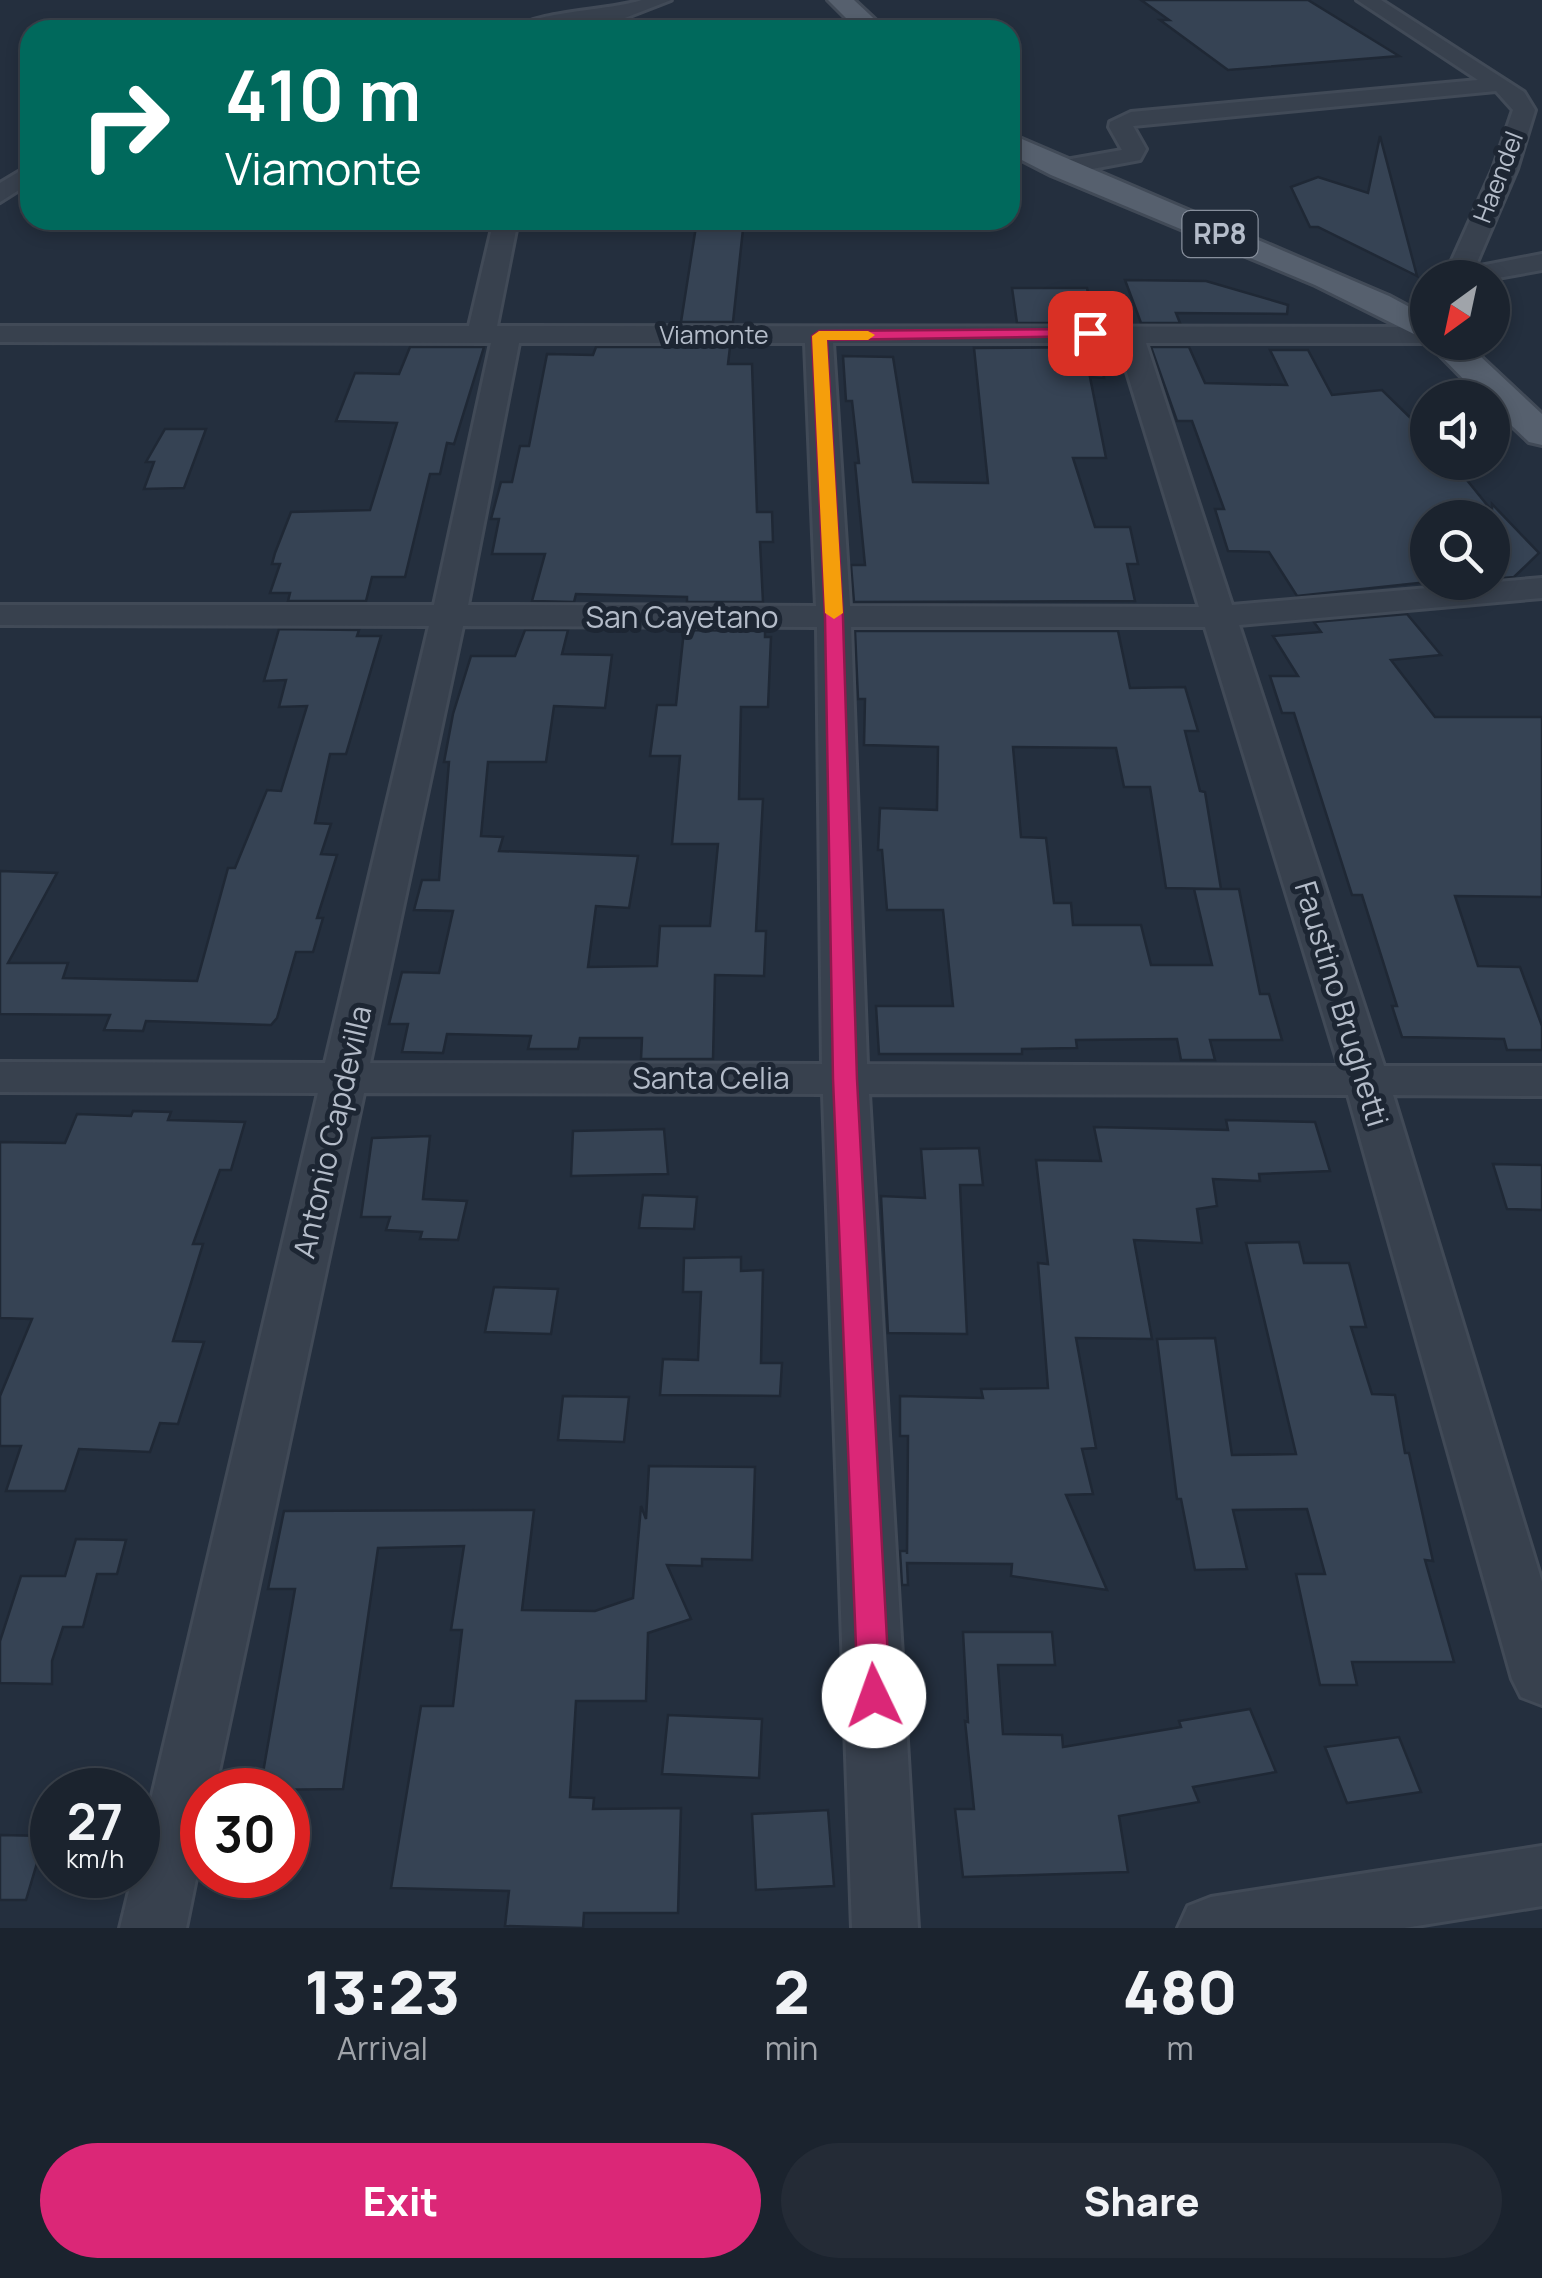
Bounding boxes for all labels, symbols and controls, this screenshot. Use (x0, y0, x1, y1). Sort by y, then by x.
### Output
text: 410 m (225, 46, 421, 142)
icon: right (60, 60, 190, 190)
street label: Haendel (1464, 126, 1531, 228)
text: Viamonte (225, 137, 422, 199)
road number: RP8 (1182, 211, 1258, 257)
north arrow (1410, 260, 1510, 360)
map controls (1410, 260, 1510, 600)
pin (1048, 291, 1133, 376)
icon: arrive (1063, 306, 1118, 361)
street label: Viamonte (659, 317, 769, 352)
button: sound (1410, 380, 1510, 480)
button: search (1410, 500, 1510, 600)
street label: San Cayetano (585, 596, 779, 637)
street label: Faustino Brughetti (1286, 876, 1399, 1131)
street label: Antonio Capdevilla (283, 1001, 381, 1262)
street label: Santa Celia (632, 1057, 790, 1098)
position arrow (822, 1644, 926, 1748)
speed limit sign: 30 (180, 1768, 310, 1898)
text: 27 (67, 1787, 123, 1855)
text: km/h (66, 1841, 124, 1876)
text: 13:23 (304, 1950, 460, 2032)
text: 2 (773, 1950, 810, 2032)
text: 480 (1123, 1950, 1238, 2032)
text: Arrival (337, 2026, 428, 2070)
text: min (765, 2026, 818, 2070)
text: m (1167, 2026, 1194, 2070)
button: Exit (40, 2143, 761, 2258)
button: Share (781, 2143, 1502, 2258)

